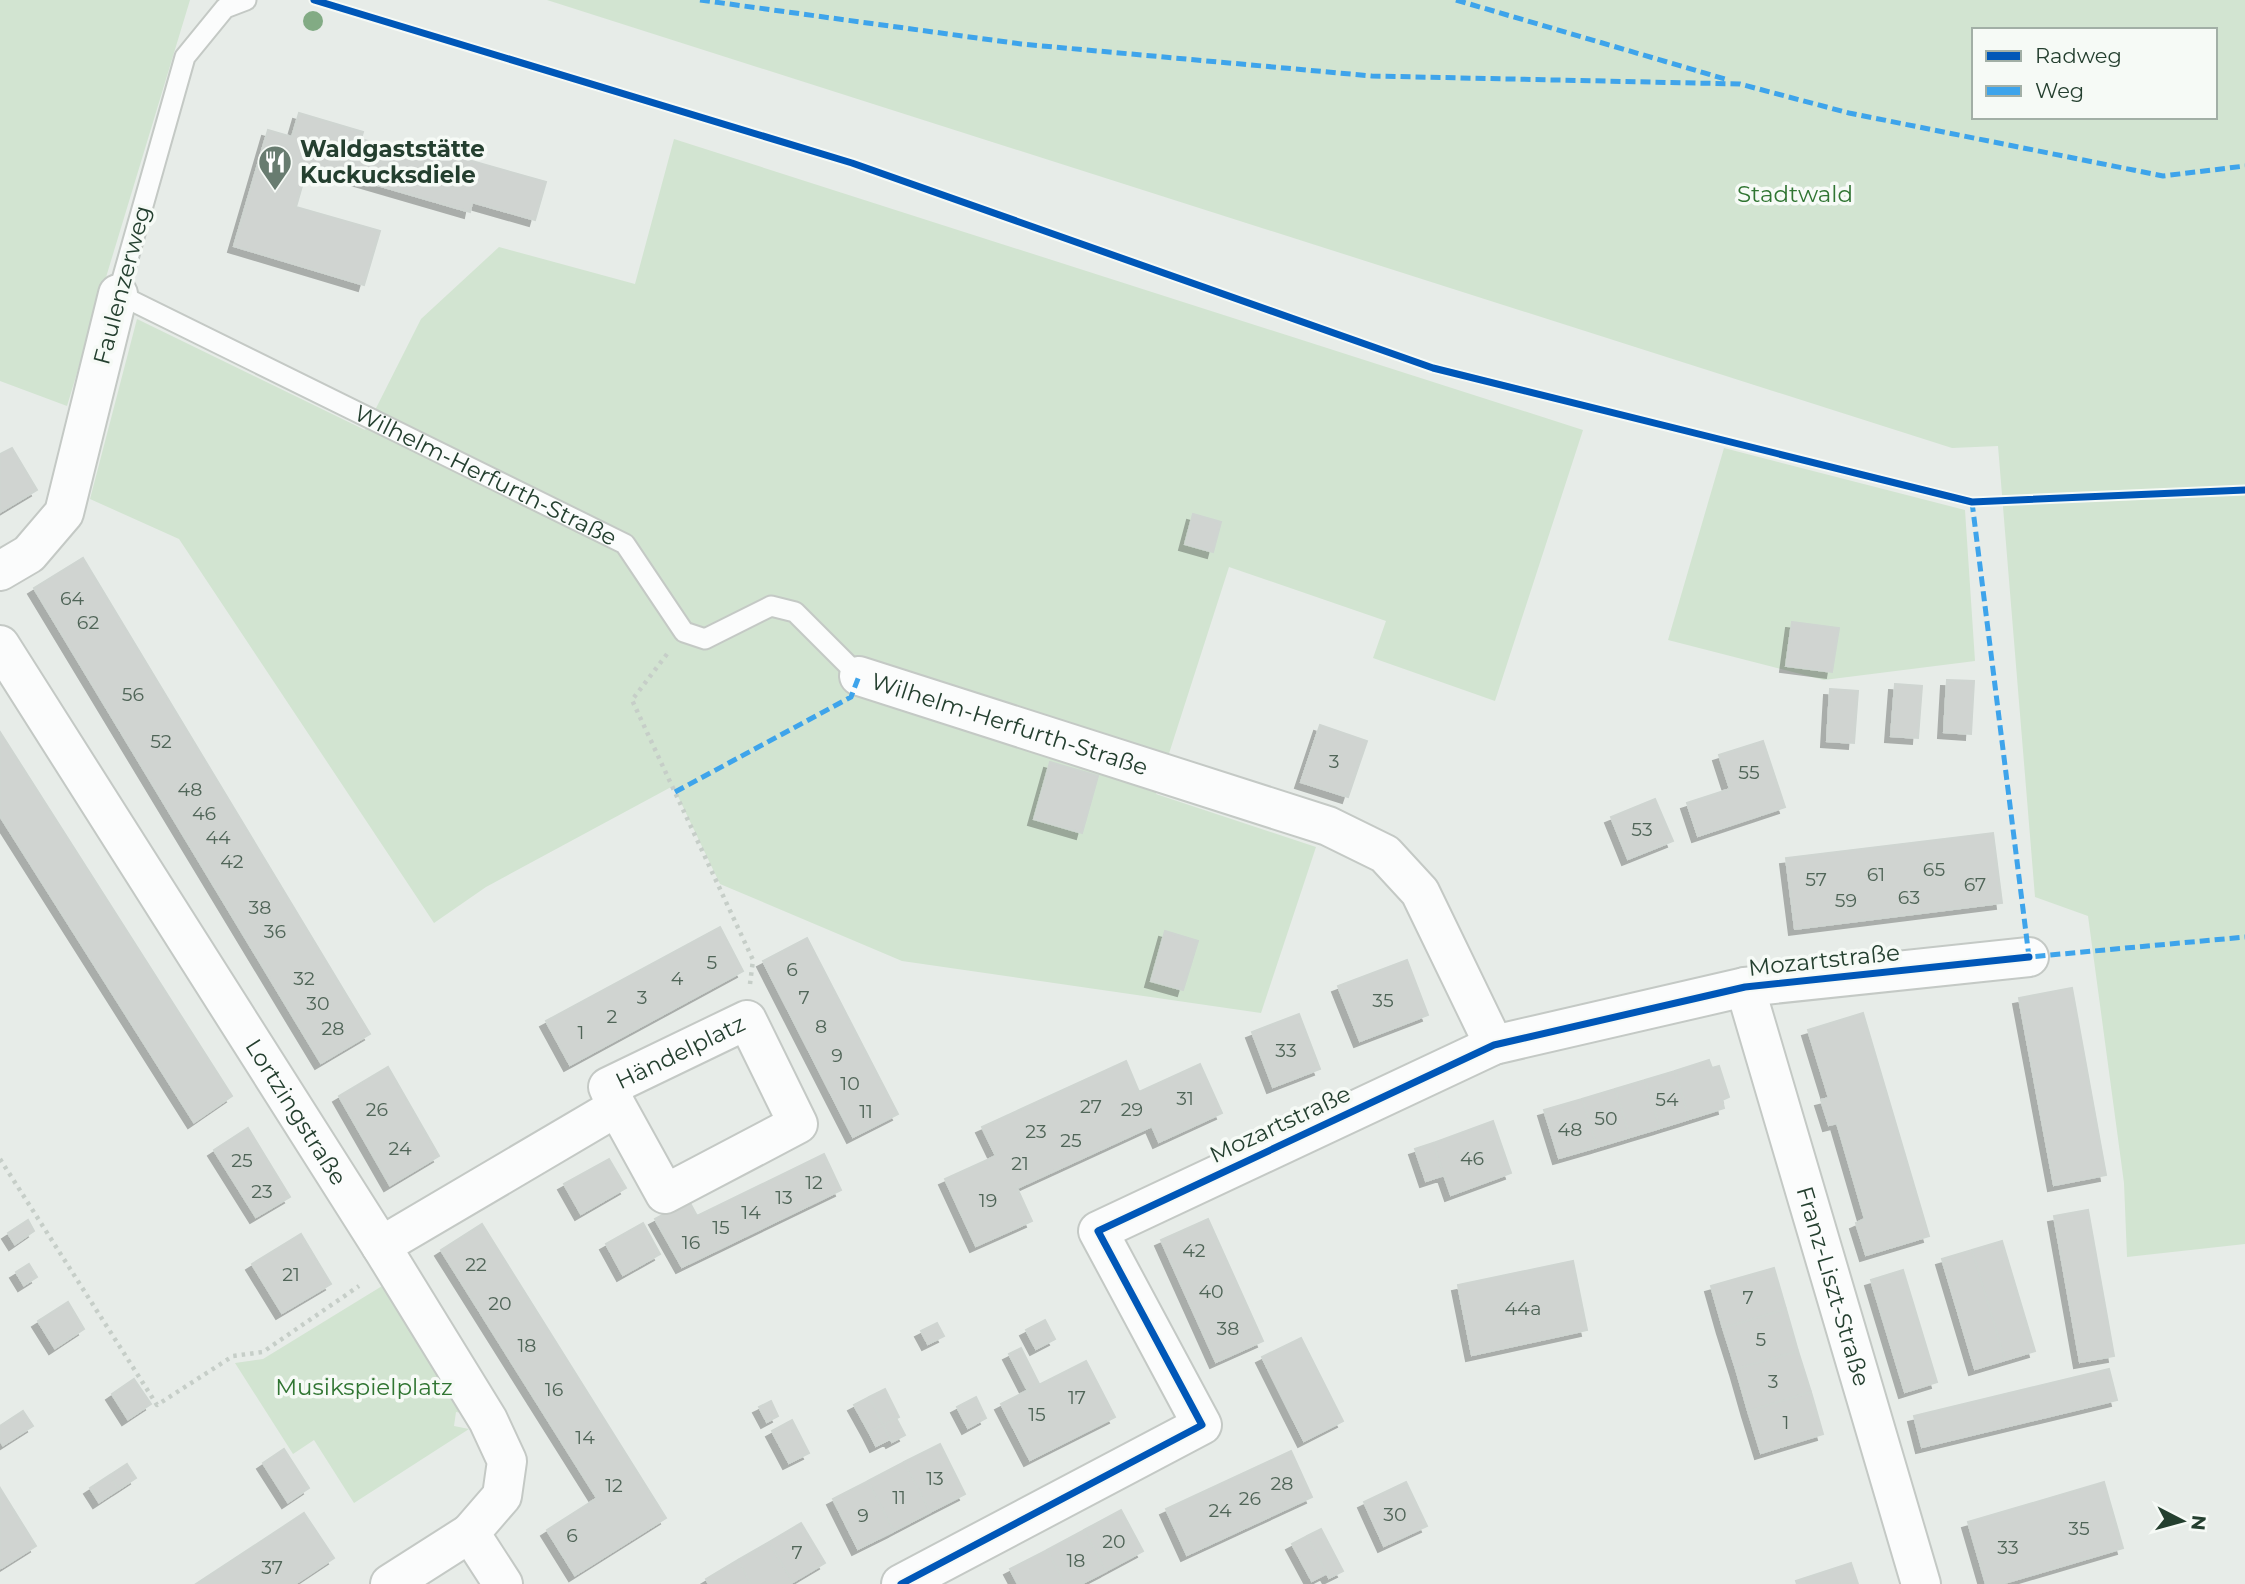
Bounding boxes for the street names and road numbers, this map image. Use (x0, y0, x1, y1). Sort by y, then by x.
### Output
street label: Faulenzerweg (87, 203, 157, 367)
street label: Wilhelm-Herfurth-Straße (350, 399, 622, 552)
street label: Wilhelm-Herfurth-Straße (868, 667, 1151, 781)
street label: Mozartstraße (1747, 938, 1901, 982)
street label: Händelplatz (611, 1009, 749, 1095)
street label: Lortzingstraße (239, 1034, 353, 1190)
street label: Mozartstraße (1205, 1079, 1355, 1169)
street label: Franz-Liszt-Straße (1791, 1183, 1876, 1389)

